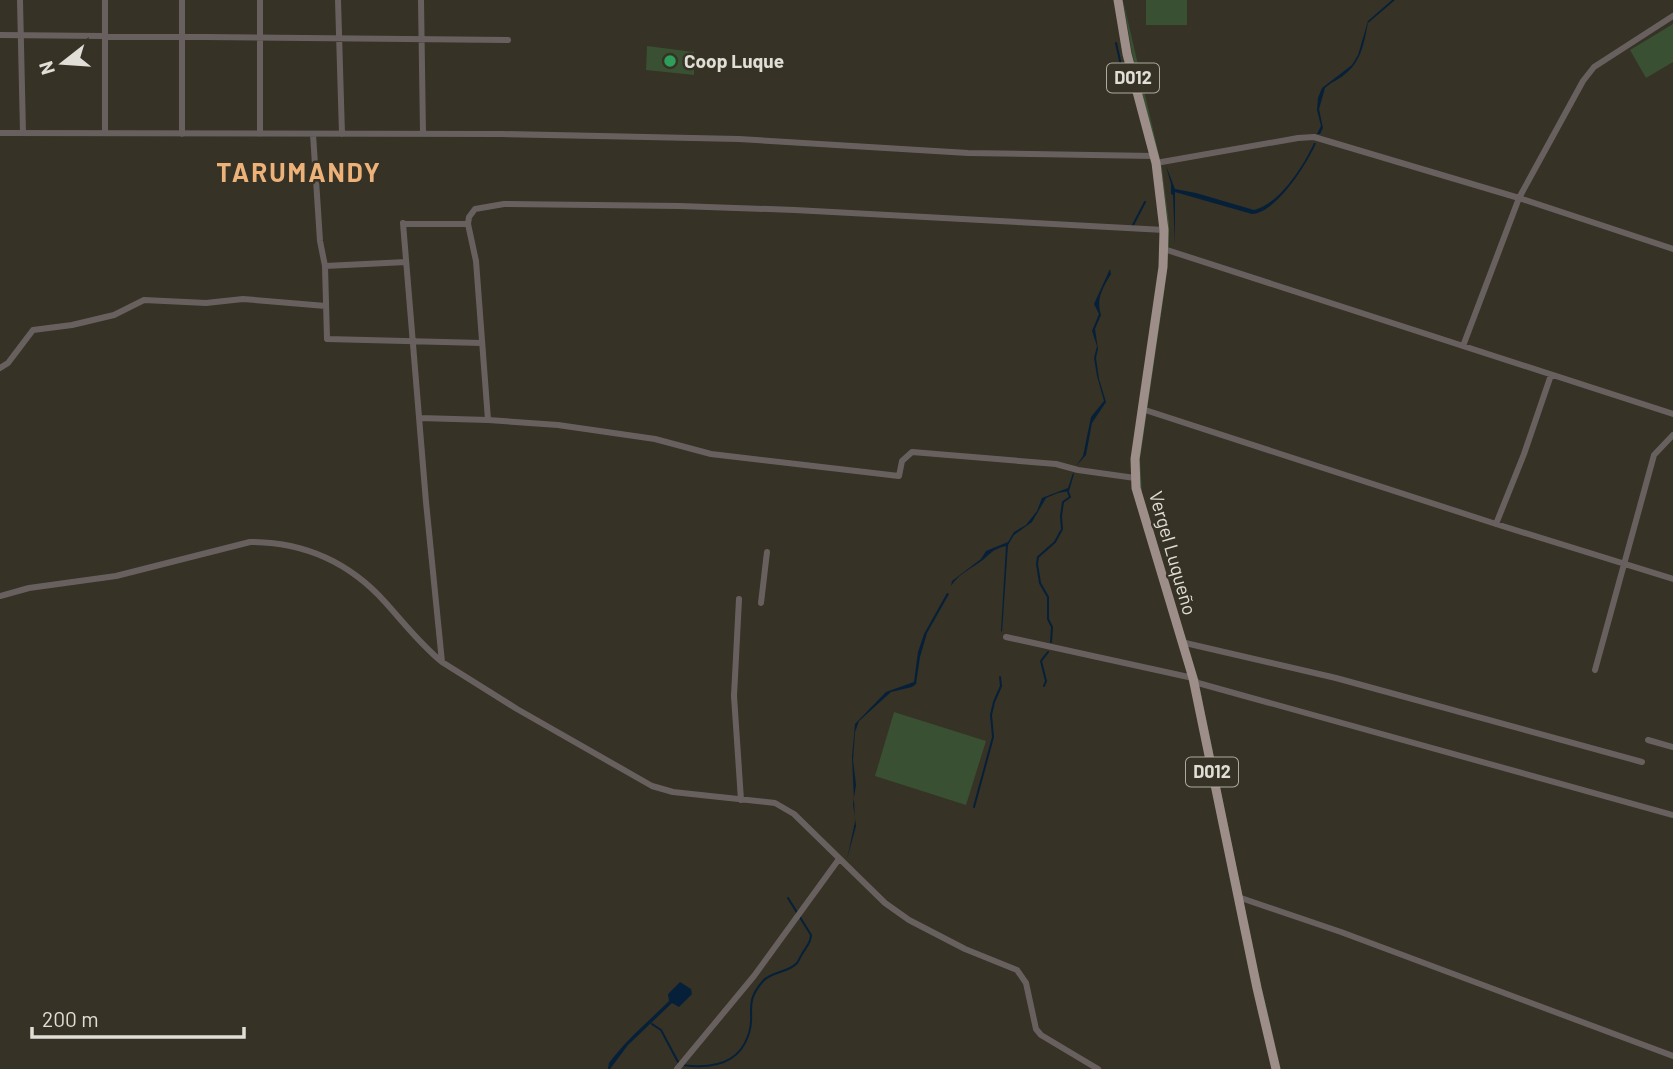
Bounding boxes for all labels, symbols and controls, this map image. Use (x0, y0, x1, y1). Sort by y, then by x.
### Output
north arrow (28, 28, 98, 98)
place label: Coop Luque (684, 49, 784, 72)
marker: Coop Luque (662, 53, 678, 69)
text: N (33, 59, 59, 78)
road number: D012 (1107, 64, 1159, 92)
district label: TARUMANDY (216, 156, 382, 187)
street label: Vergel Luqueño (1145, 488, 1202, 618)
road number: D012 (1186, 758, 1238, 786)
scale bar (32, 996, 243, 1040)
text: 200 m (42, 1006, 99, 1031)

